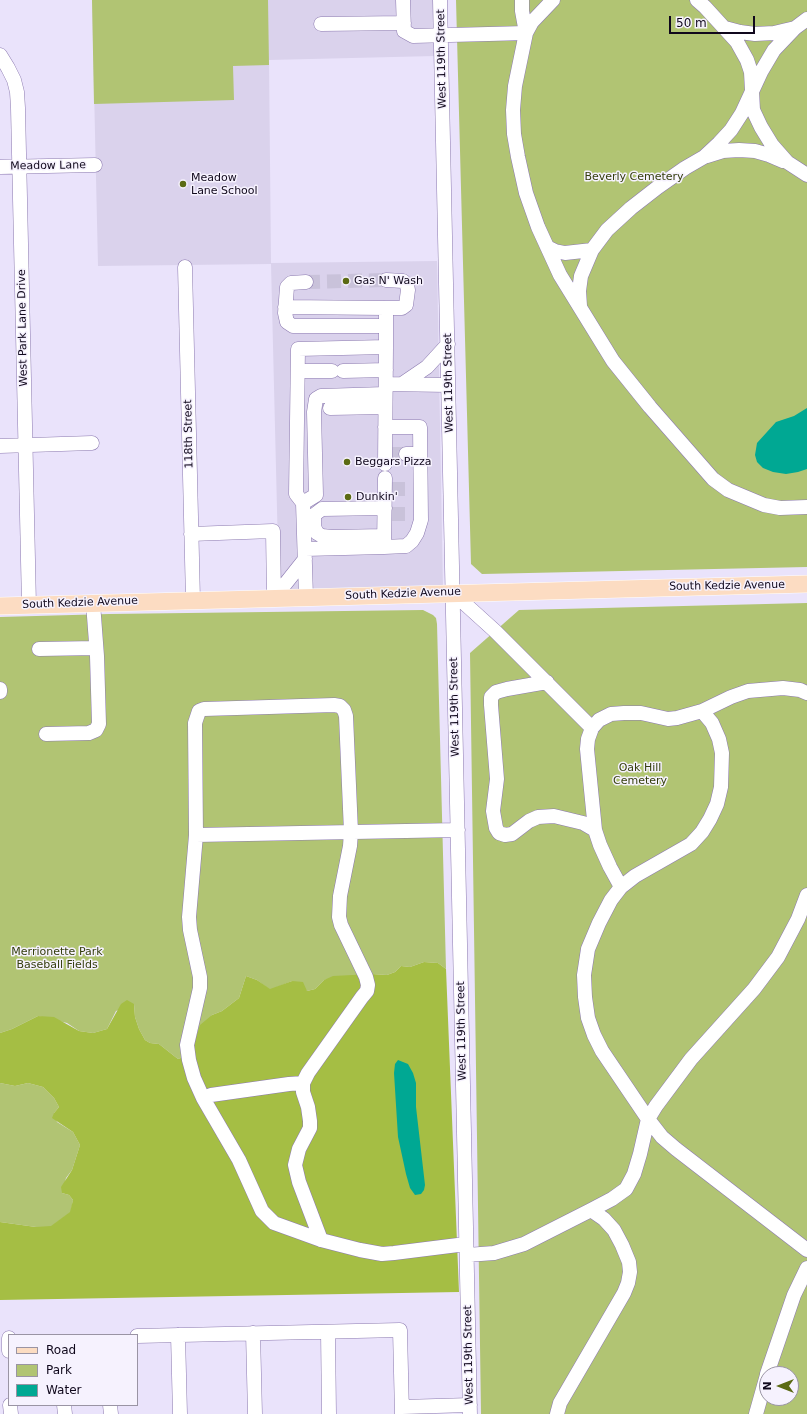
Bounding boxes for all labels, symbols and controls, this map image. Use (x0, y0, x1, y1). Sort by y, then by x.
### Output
scale bar (671, 8, 757, 34)
street label: West 119th Street (435, 9, 449, 109)
text: 50 m (676, 16, 707, 30)
street label: Meadow Lane (10, 159, 86, 173)
park label: Beverly Cemetery (584, 170, 684, 184)
place label: Meadow Lane School (191, 171, 258, 197)
marker: Meadow Lane School (178, 179, 188, 189)
street label: West Park Lane Drive (15, 269, 31, 387)
place label: Gas N' Wash (354, 274, 423, 288)
marker: Gas N' Wash (341, 276, 351, 286)
street label: West 119th Street (442, 333, 456, 433)
street label: 118th Street (182, 399, 196, 469)
place label: Beggars Pizza (355, 455, 432, 469)
marker: Beggars Pizza (342, 457, 352, 467)
place label: Dunkin' (356, 490, 398, 504)
marker: Dunkin' (343, 492, 353, 502)
street label: South Kedzie Avenue (669, 578, 785, 594)
street label: South Kedzie Avenue (345, 585, 461, 603)
street label: South Kedzie Avenue (22, 594, 138, 612)
street label: West 119th Street (448, 657, 462, 757)
park label: Oak Hill Cemetery (613, 761, 667, 787)
park label: Merrionette Park Baseball Fields (11, 945, 103, 971)
street label: West 119th Street (455, 981, 469, 1081)
street label: West 119th Street (462, 1305, 476, 1405)
legend (8, 1334, 138, 1406)
text: Road (46, 1343, 76, 1357)
text: Park (46, 1363, 72, 1377)
north arrow (759, 1366, 799, 1406)
text: N (761, 1381, 774, 1391)
text: Water (46, 1383, 81, 1397)

